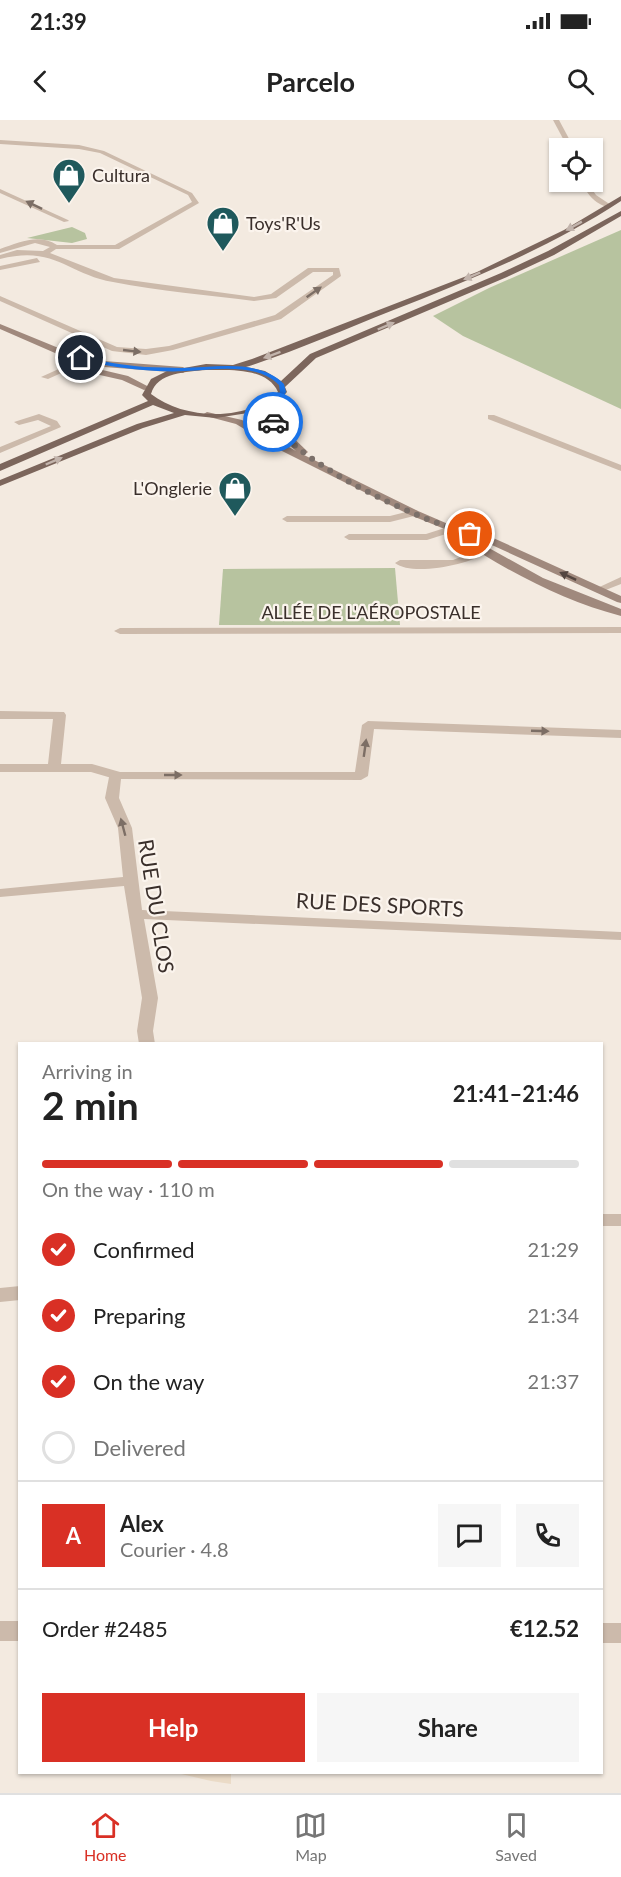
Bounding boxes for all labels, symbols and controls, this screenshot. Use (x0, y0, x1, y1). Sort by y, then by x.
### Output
text: 21:39 (30, 8, 87, 35)
icon: back (24, 65, 57, 98)
text: Parcelo (266, 65, 355, 98)
icon: search (564, 65, 597, 98)
map controls (549, 138, 603, 192)
button: locate (549, 138, 603, 192)
shop icon: Cultura (51, 157, 87, 204)
place label: Cultura (92, 164, 150, 186)
one-way arrow (25, 200, 42, 209)
shop icon: Toys'R'Us (205, 205, 241, 252)
place label: Toys'R'Us (246, 212, 321, 234)
one-way arrow (565, 221, 582, 231)
one-way arrow (463, 271, 481, 281)
one-way arrow (306, 287, 322, 298)
one-way arrow (377, 321, 395, 331)
pin (55, 332, 106, 383)
icon: home (64, 341, 97, 374)
one-way arrow (122, 346, 141, 356)
one-way arrow (262, 351, 280, 361)
courier (243, 392, 303, 452)
icon: car (257, 406, 290, 439)
one-way arrow (45, 456, 63, 465)
shop icon: L'Onglerie (217, 470, 253, 517)
place label: L'Onglerie (133, 477, 212, 499)
pin (444, 508, 495, 559)
icon: bag (453, 517, 486, 550)
one-way arrow (559, 571, 576, 580)
street label: ALLÉE DE L'AÉROPOSTALE (261, 601, 481, 623)
one-way arrow (531, 726, 550, 736)
one-way arrow (360, 738, 369, 757)
one-way arrow (164, 770, 183, 780)
one-way arrow (118, 818, 127, 836)
street label: RUE DU CLOS (134, 837, 180, 975)
street label: RUE DES SPORTS (295, 887, 465, 921)
text: Arriving in (42, 1059, 133, 1083)
text: 21:41–21:46 (453, 1080, 579, 1107)
text: 2 min (42, 1082, 139, 1128)
text: On the way · 110 m (42, 1177, 215, 1201)
icon: check (42, 1233, 75, 1266)
text: Confirmed (93, 1236, 195, 1263)
text: 21:29 (528, 1237, 579, 1261)
icon: check (42, 1299, 75, 1332)
text: Preparing (93, 1302, 185, 1329)
text: 21:34 (528, 1303, 579, 1327)
icon: check (42, 1365, 75, 1398)
text: On the way (93, 1368, 204, 1395)
text: 21:37 (528, 1369, 579, 1393)
text: Delivered (93, 1434, 186, 1461)
button: chat (438, 1504, 501, 1567)
button: phone (516, 1504, 579, 1567)
text: Alex (120, 1510, 164, 1537)
text: A (66, 1522, 81, 1549)
text: Courier · 4.8 (120, 1537, 229, 1561)
text: Order #2485 (42, 1615, 168, 1642)
text: €12.52 (510, 1615, 579, 1642)
button: Help (42, 1693, 305, 1762)
button: Share (317, 1693, 579, 1762)
tab: Home (84, 1809, 127, 1864)
tab: Map (294, 1809, 327, 1864)
tab: Saved (495, 1809, 537, 1864)

